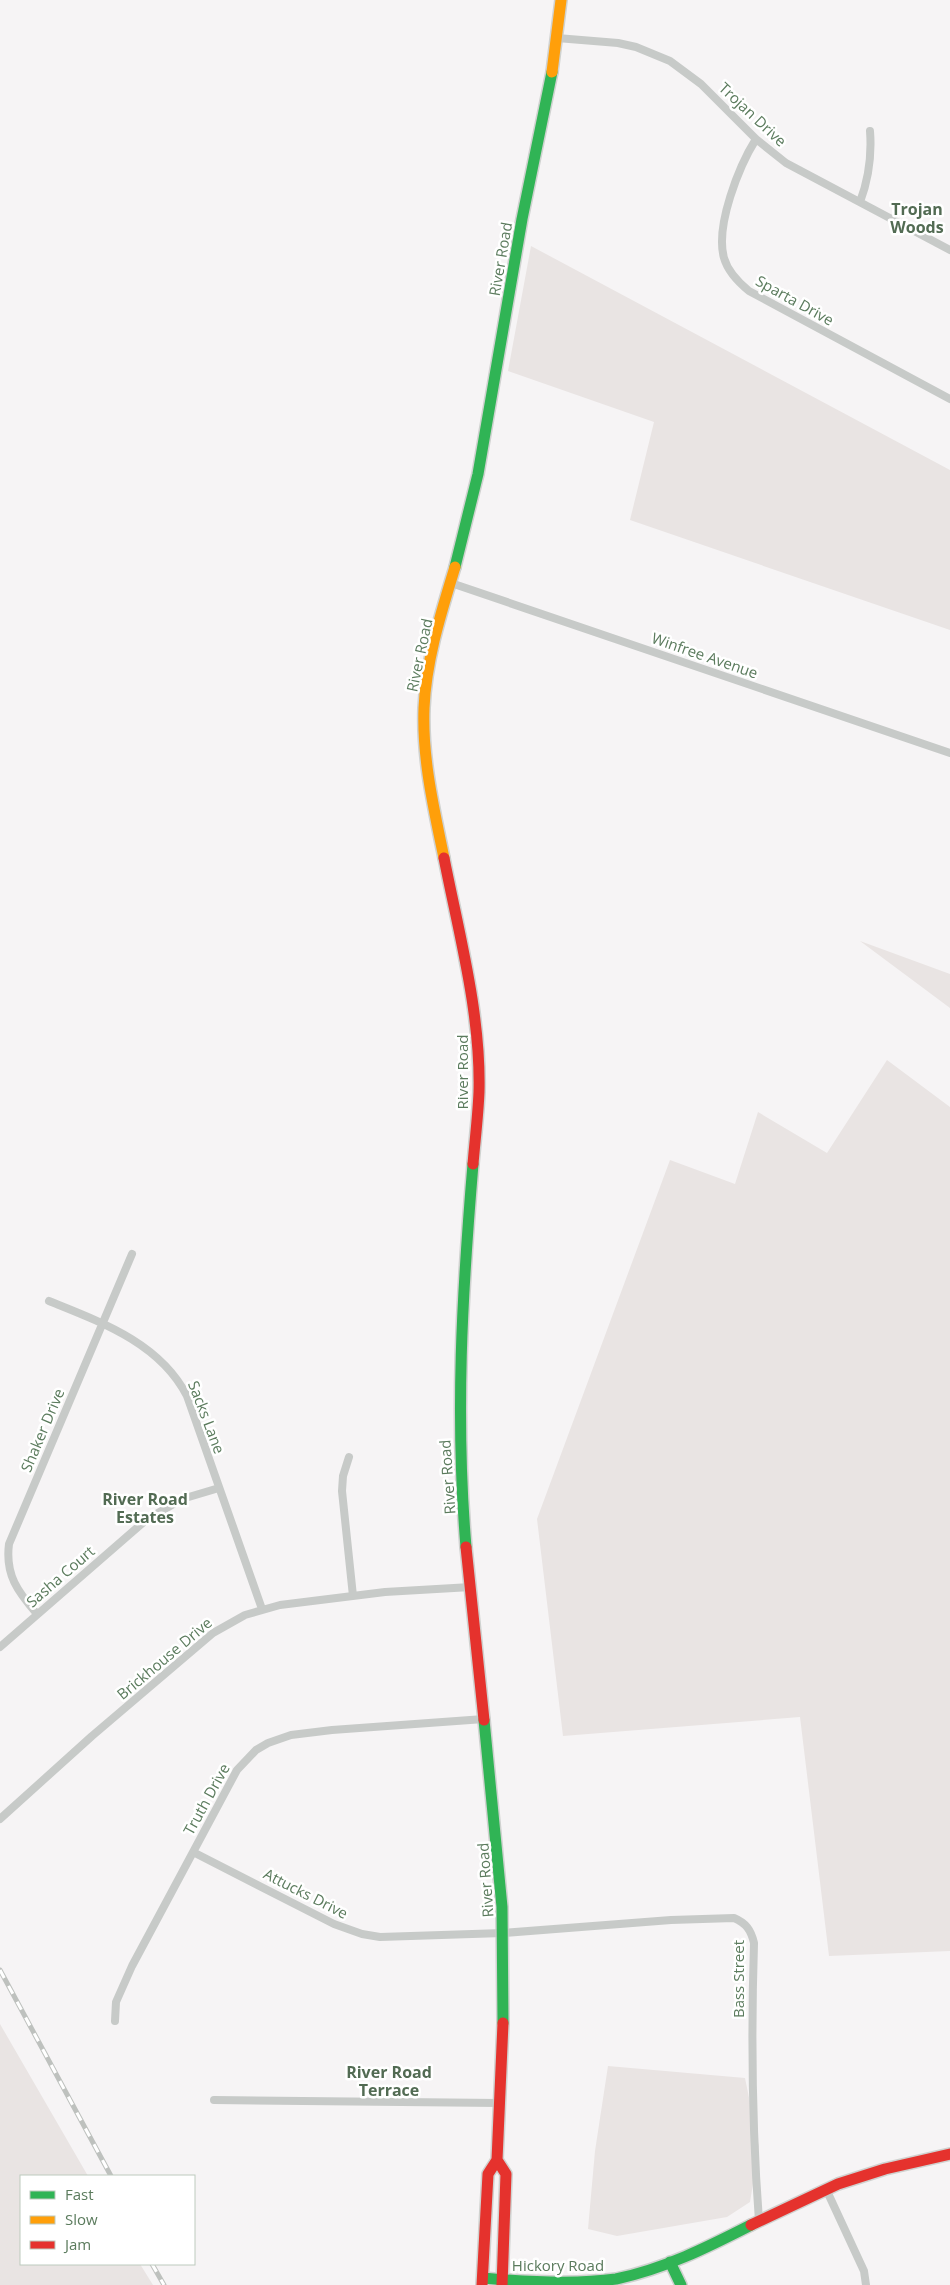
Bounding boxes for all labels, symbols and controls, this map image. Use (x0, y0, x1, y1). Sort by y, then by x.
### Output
street label: Trojan Drive (715, 78, 791, 150)
district label: Trojan Woods (890, 198, 944, 238)
street label: River Road (484, 220, 516, 298)
street label: Sparta Drive (752, 270, 838, 330)
street label: River Road (401, 616, 437, 694)
street label: Winfree Avenue (649, 627, 761, 683)
street label: River Road (452, 1035, 472, 1109)
street label: Sacks Lane (184, 1378, 230, 1456)
street label: Shaker Drive (15, 1385, 69, 1475)
street label: River Road (434, 1439, 460, 1515)
district label: River Road Estates (102, 1488, 188, 1528)
street label: Sasha Court (22, 1541, 98, 1611)
street label: Brickhouse Drive (112, 1612, 216, 1704)
street label: Truth Drive (178, 1760, 234, 1838)
street label: River Road (472, 1842, 498, 1918)
street label: Attucks Drive (260, 1863, 352, 1923)
street label: Bass Street (728, 1940, 748, 2018)
district label: River Road Terrace (346, 2061, 432, 2101)
legend (20, 2175, 195, 2265)
text: Fast (65, 2184, 94, 2204)
text: Slow (65, 2209, 98, 2229)
text: Jam (63, 2234, 91, 2254)
street label: Hickory Road (512, 2255, 604, 2275)

